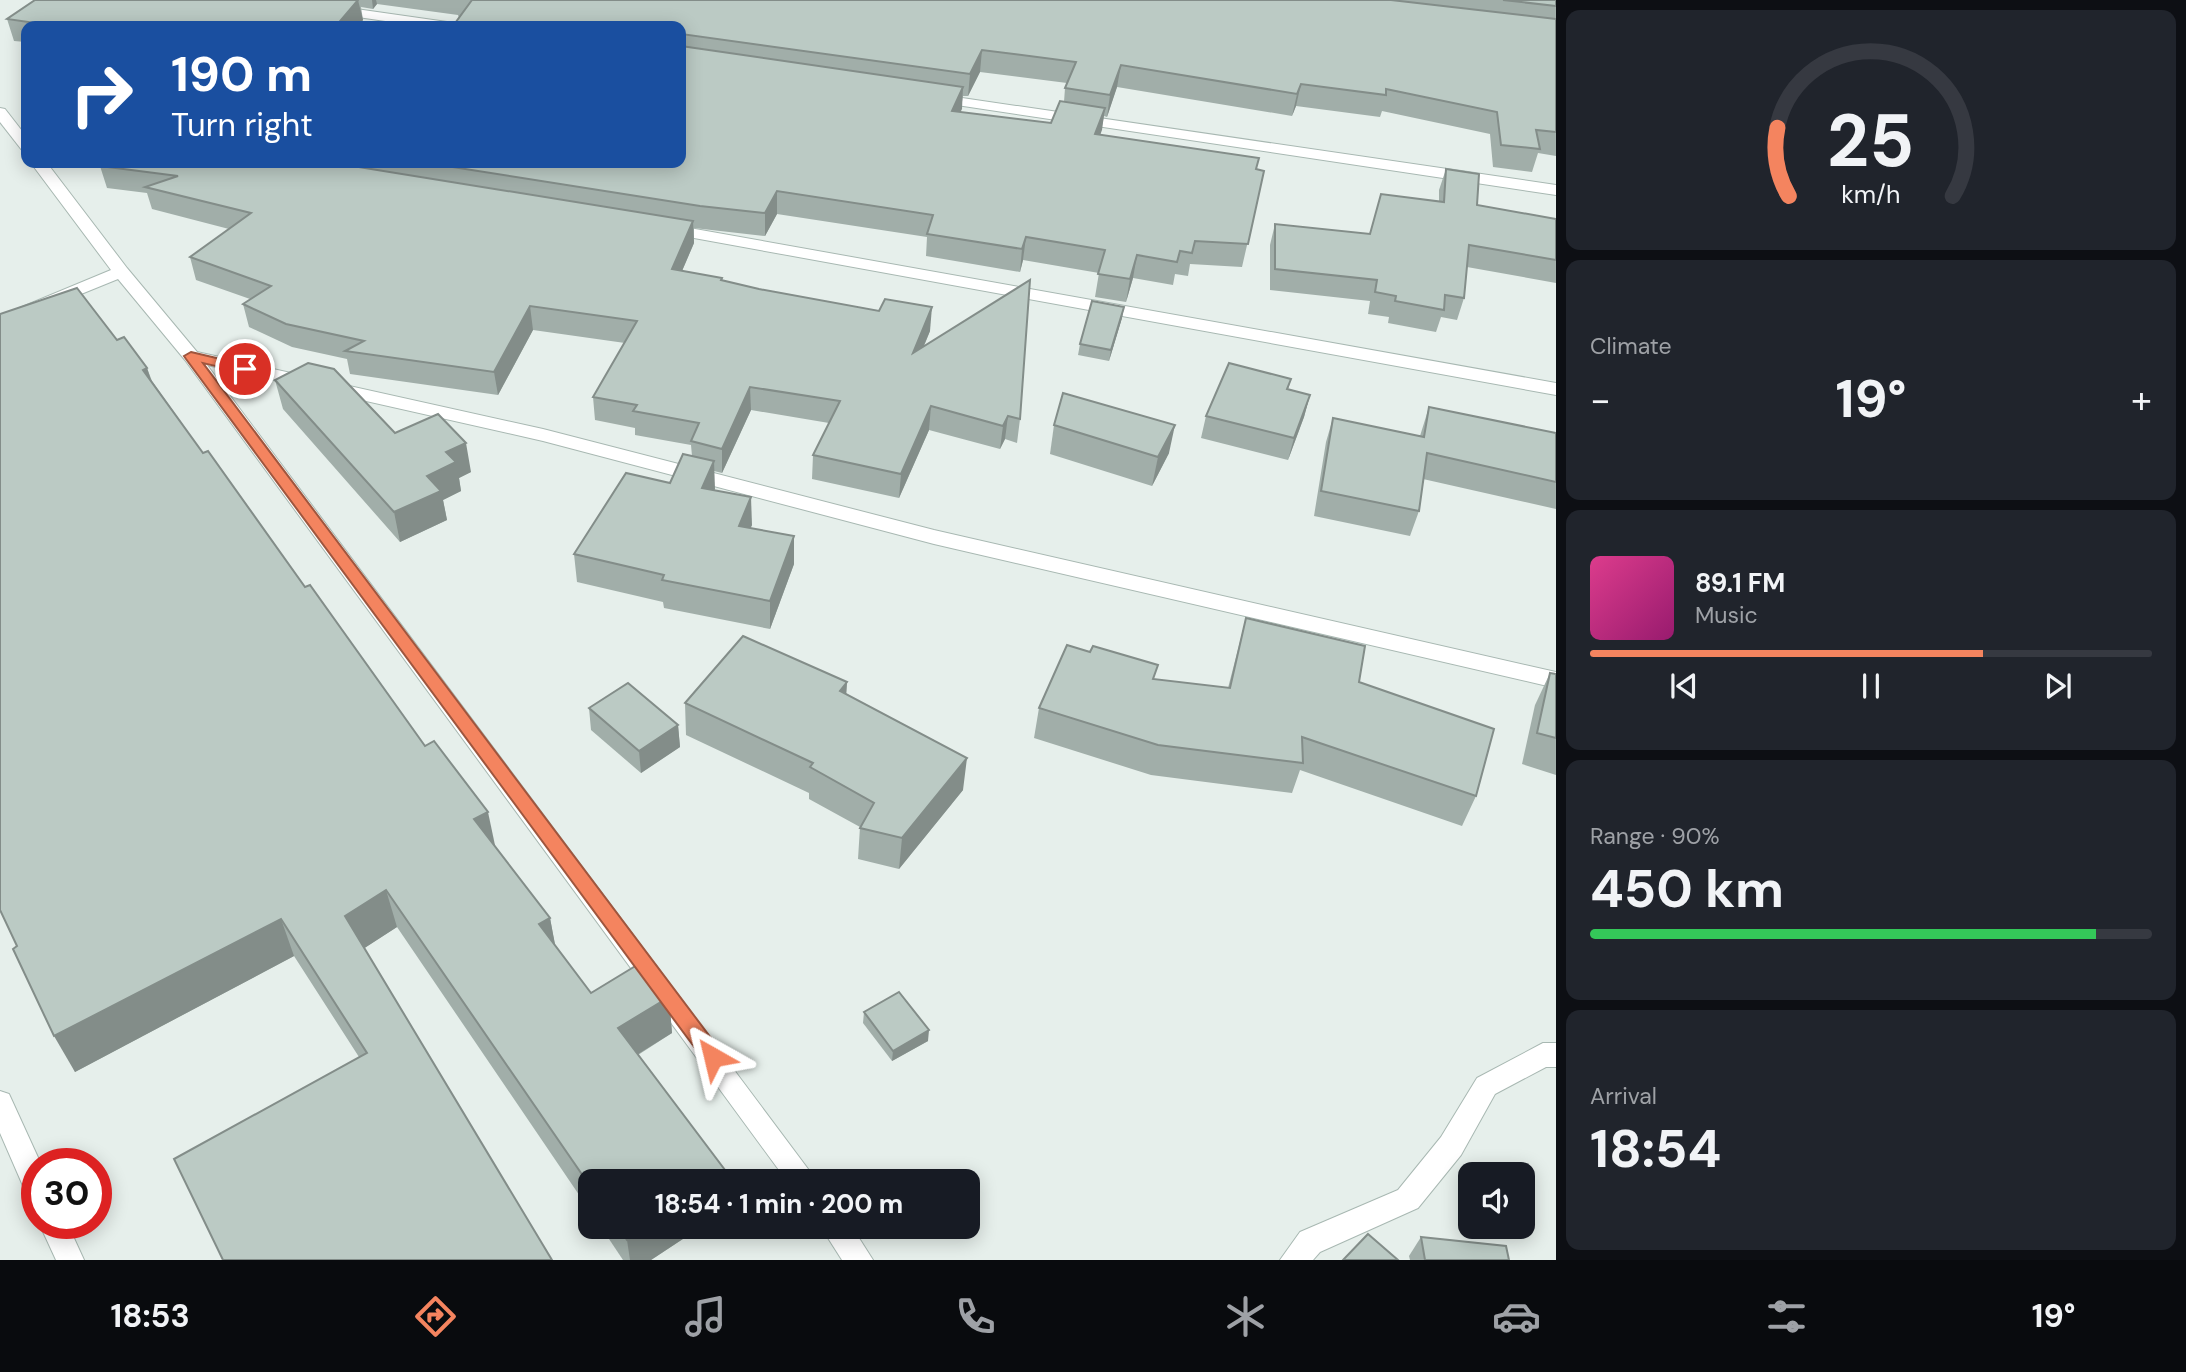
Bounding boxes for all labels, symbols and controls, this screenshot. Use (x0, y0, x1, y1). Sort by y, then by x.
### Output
text: 190 m (171, 42, 312, 106)
icon: right (56, 49, 147, 140)
text: 25 (1827, 94, 1915, 189)
text: Turn right (171, 104, 313, 146)
text: km/h (1841, 178, 1901, 211)
text: Climate (1590, 331, 1672, 361)
pin (215, 339, 275, 399)
icon: arrive (226, 350, 264, 388)
text: 19° (1836, 365, 1906, 433)
text: − (1590, 375, 1611, 425)
text: + (2131, 375, 2152, 425)
text: 89.1 FM (1695, 566, 1785, 600)
text: Music (1695, 600, 1758, 630)
icon: previous (1665, 667, 1703, 705)
icon: pause (1852, 667, 1890, 705)
icon: next (2039, 667, 2077, 705)
text: Range · 90% (1590, 821, 1720, 851)
text: 450 km (1590, 855, 1784, 923)
position arrow (676, 1020, 750, 1094)
text: Arrival (1590, 1081, 1657, 1111)
text: 18:54 (1590, 1115, 1721, 1183)
speed limit sign: 30 (21, 1148, 112, 1239)
map controls (1458, 1162, 1535, 1239)
button: sound (1458, 1162, 1535, 1239)
text: 18:54 · 1 min · 200 m (655, 1187, 903, 1221)
icon: directions (411, 1292, 460, 1341)
icon: music (681, 1292, 730, 1341)
icon: phone (951, 1292, 1000, 1341)
icon: climate (1221, 1292, 1270, 1341)
icon: car (1492, 1292, 1541, 1341)
icon: filters (1762, 1292, 1811, 1341)
text: 18:53 (111, 1295, 190, 1337)
text: 19° (2032, 1295, 2075, 1337)

